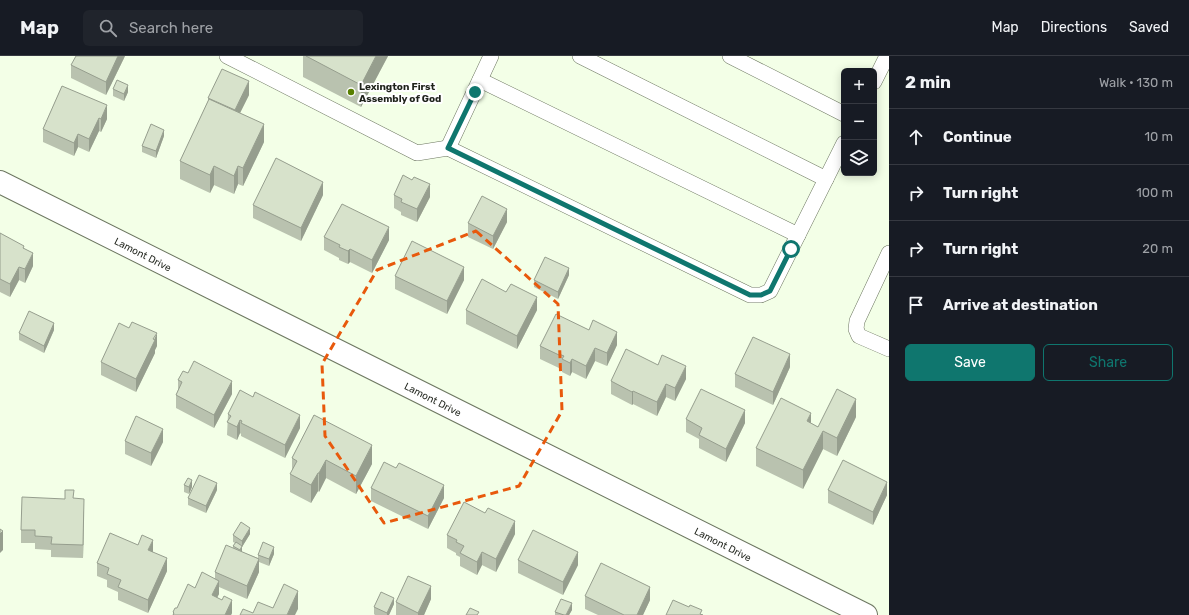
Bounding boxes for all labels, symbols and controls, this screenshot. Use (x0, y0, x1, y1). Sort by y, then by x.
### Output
search box (83, 10, 363, 46)
text: Map (20, 16, 59, 39)
icon: search (97, 17, 119, 39)
text: Search here (129, 19, 213, 37)
text: Map (992, 19, 1019, 36)
text: Directions (1041, 19, 1107, 36)
text: Saved (1129, 19, 1169, 36)
map controls (841, 68, 877, 176)
button: + (841, 68, 877, 104)
text: 2 min (905, 72, 951, 92)
text: Walk · 130 m (1099, 75, 1173, 90)
place label: Lexington First Assembly of God (359, 81, 441, 105)
route end (466, 83, 484, 101)
marker: Lexington First Assembly of God (346, 87, 356, 97)
button: − (841, 104, 877, 140)
icon: ahead (905, 126, 927, 148)
text: Continue (943, 128, 1012, 146)
text: 10 m (1144, 129, 1173, 144)
button: layers (841, 140, 877, 176)
icon: right (905, 182, 927, 204)
text: Turn right (943, 184, 1018, 202)
text: 100 m (1136, 185, 1173, 200)
street label: Lamont Drive (112, 235, 173, 275)
icon: right (905, 238, 927, 260)
route start (782, 240, 800, 258)
text: Turn right (943, 240, 1018, 258)
text: 20 m (1142, 241, 1173, 256)
icon: arrive (905, 294, 927, 316)
text: Arrive at destination (943, 296, 1098, 314)
button: Save (905, 344, 1035, 381)
button: Share (1043, 344, 1173, 381)
street label: Lamont Drive (402, 380, 463, 420)
street label: Lamont Drive (692, 525, 753, 565)

